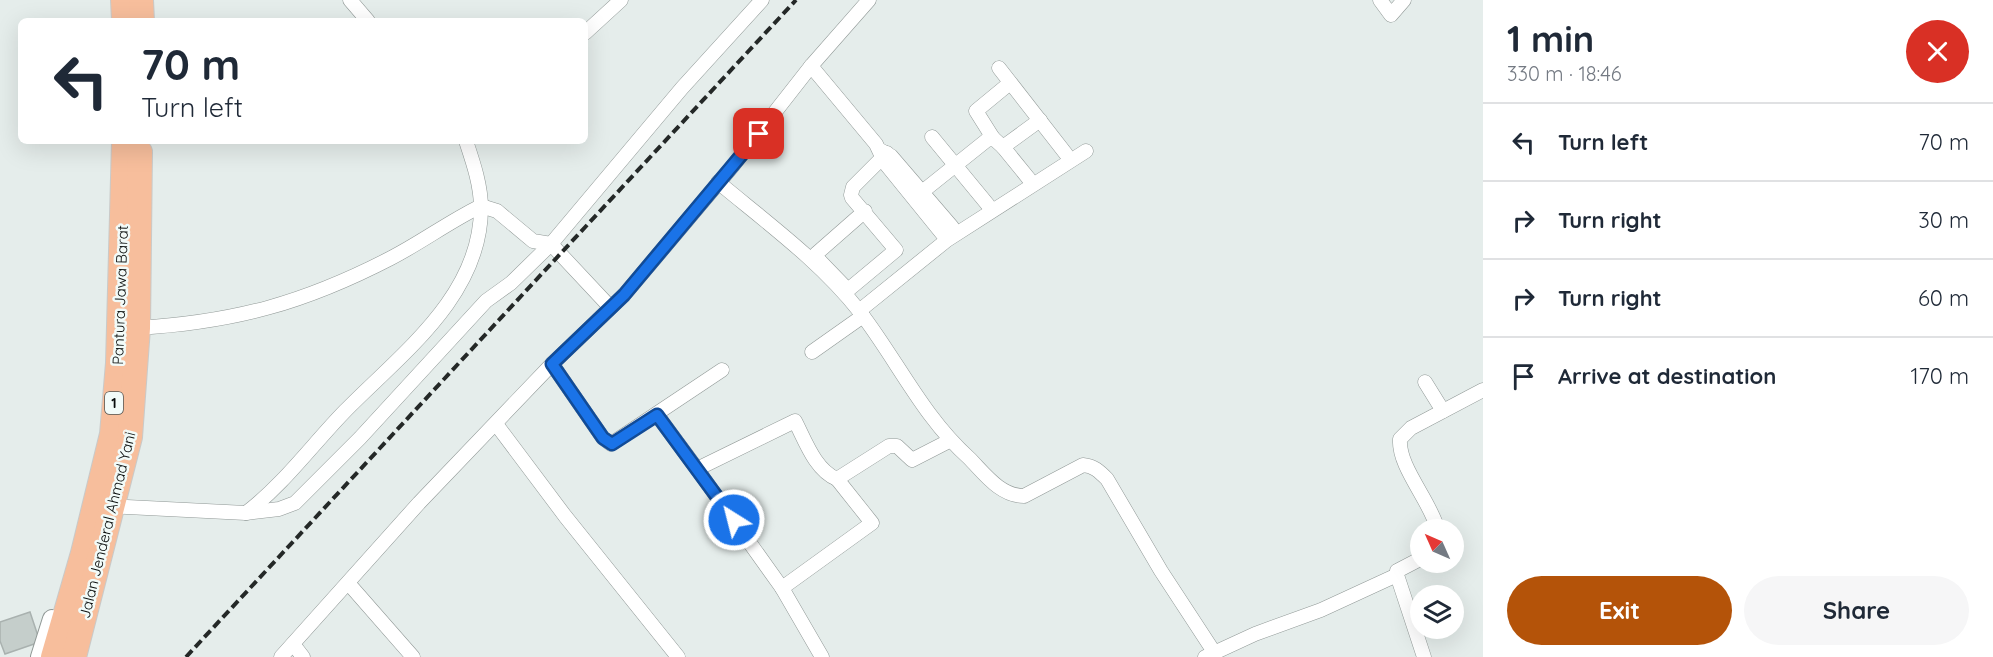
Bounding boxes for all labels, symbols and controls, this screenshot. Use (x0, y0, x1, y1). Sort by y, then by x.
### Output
text: 1 min (1507, 16, 1594, 61)
button: close (1906, 20, 1969, 83)
text: 70 m (141, 38, 240, 91)
icon: left (42, 42, 120, 120)
text: 330 m · 18:46 (1507, 61, 1622, 86)
text: Turn left (141, 90, 243, 124)
pin (733, 108, 784, 159)
icon: arrive (742, 117, 775, 150)
icon: left (1507, 126, 1540, 159)
text: Turn left (1558, 128, 1648, 156)
text: 70 m (1919, 128, 1969, 156)
icon: right (1507, 204, 1540, 237)
text: Turn right (1558, 206, 1662, 234)
text: 30 m (1918, 206, 1969, 234)
street label: Pantura Jawa Barat (108, 225, 132, 365)
icon: right (1507, 282, 1540, 315)
text: Turn right (1558, 284, 1662, 312)
text: 60 m (1918, 284, 1969, 312)
icon: arrive (1507, 360, 1540, 393)
text: Arrive at destination (1558, 362, 1776, 390)
text: 170 m (1910, 362, 1969, 390)
road number: 1 (105, 392, 123, 414)
street label: Jalan Jenderal Ahmad Yani (75, 430, 139, 620)
position arrow (702, 488, 766, 552)
north arrow (1410, 519, 1464, 573)
map controls (1410, 519, 1464, 639)
button: Exit (1507, 576, 1732, 645)
button: Share (1744, 576, 1969, 645)
button: layers (1410, 585, 1464, 639)

